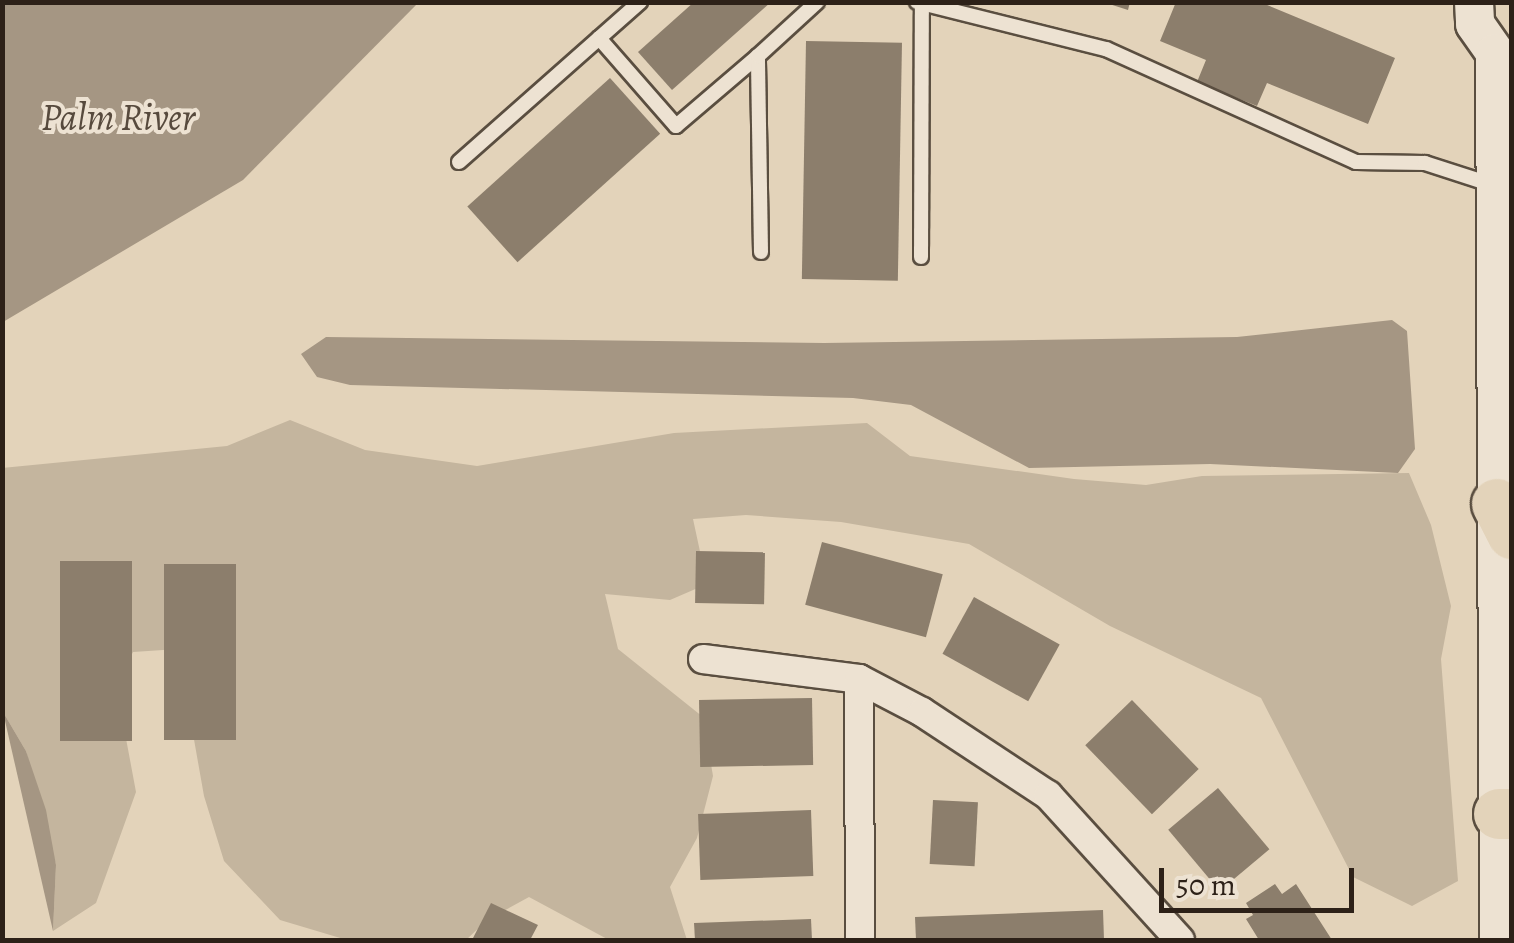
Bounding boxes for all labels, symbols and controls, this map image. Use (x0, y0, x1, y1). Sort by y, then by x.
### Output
water label: Palm River (41, 95, 195, 141)
scale bar (1164, 848, 1359, 910)
text: 50 m (1176, 865, 1236, 905)

